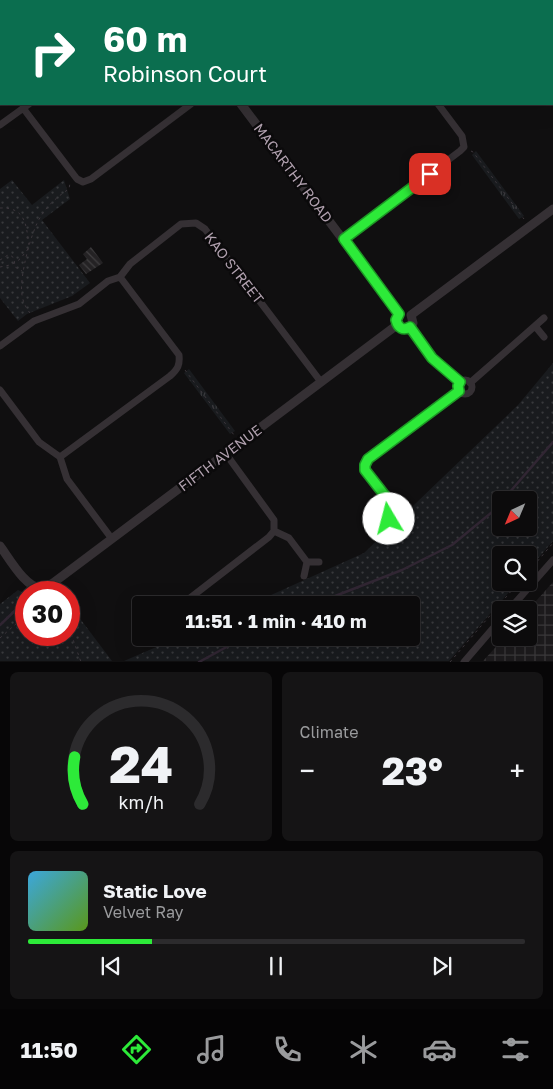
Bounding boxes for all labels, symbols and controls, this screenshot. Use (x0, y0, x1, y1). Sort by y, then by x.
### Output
text: 60 m (103, 18, 187, 60)
icon: right (20, 20, 85, 85)
text: Robinson Court (103, 60, 267, 87)
street label: MACARTHY ROAD (251, 120, 336, 226)
pin (409, 153, 451, 195)
icon: arrive (416, 160, 444, 188)
street label: KAO STREET (201, 229, 268, 307)
street label: FIFTH AVENUE (175, 421, 265, 494)
north arrow (492, 491, 538, 536)
map controls (492, 491, 537, 646)
position arrow (362, 492, 414, 544)
button: search (492, 546, 537, 591)
speed limit sign: 30 (15, 581, 80, 646)
button: layers (492, 601, 537, 646)
text: 11:51 · 1 min · 410 m (185, 609, 367, 632)
text: Climate (300, 722, 359, 742)
text: 24 (109, 732, 173, 794)
text: 23° (382, 748, 443, 793)
text: − (300, 754, 315, 787)
text: + (510, 754, 525, 787)
text: km/h (118, 791, 163, 813)
text: Static Love (103, 879, 207, 902)
text: Velvet Ray (103, 902, 184, 922)
icon: previous (97, 952, 125, 980)
icon: pause (262, 952, 290, 980)
icon: next (428, 952, 456, 980)
icon: directions (119, 1032, 154, 1067)
icon: music (194, 1032, 229, 1067)
icon: phone (270, 1032, 305, 1067)
icon: climate (346, 1032, 381, 1067)
icon: car (422, 1032, 457, 1067)
icon: filters (498, 1032, 533, 1067)
text: 11:50 (20, 1036, 78, 1063)

